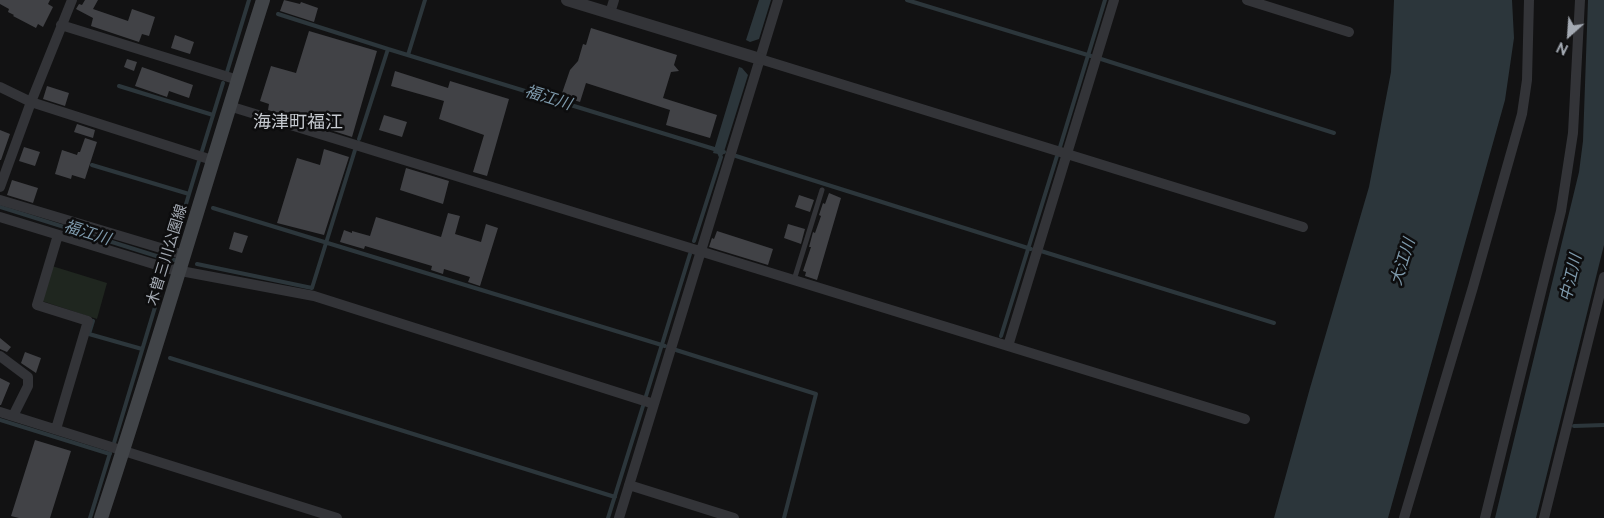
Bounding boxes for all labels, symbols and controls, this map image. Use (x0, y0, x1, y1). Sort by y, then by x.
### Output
north arrow (1544, 10, 1594, 60)
text: N (1554, 39, 1571, 58)
water label: 福江川 (522, 82, 574, 114)
district label: 海津町福江 (253, 112, 343, 134)
street label: 木曽三川公園線 (143, 202, 191, 308)
water label: 福江川 (61, 217, 113, 249)
water label: 大江川 (1387, 236, 1419, 288)
water label: 中江川 (1556, 252, 1586, 304)

